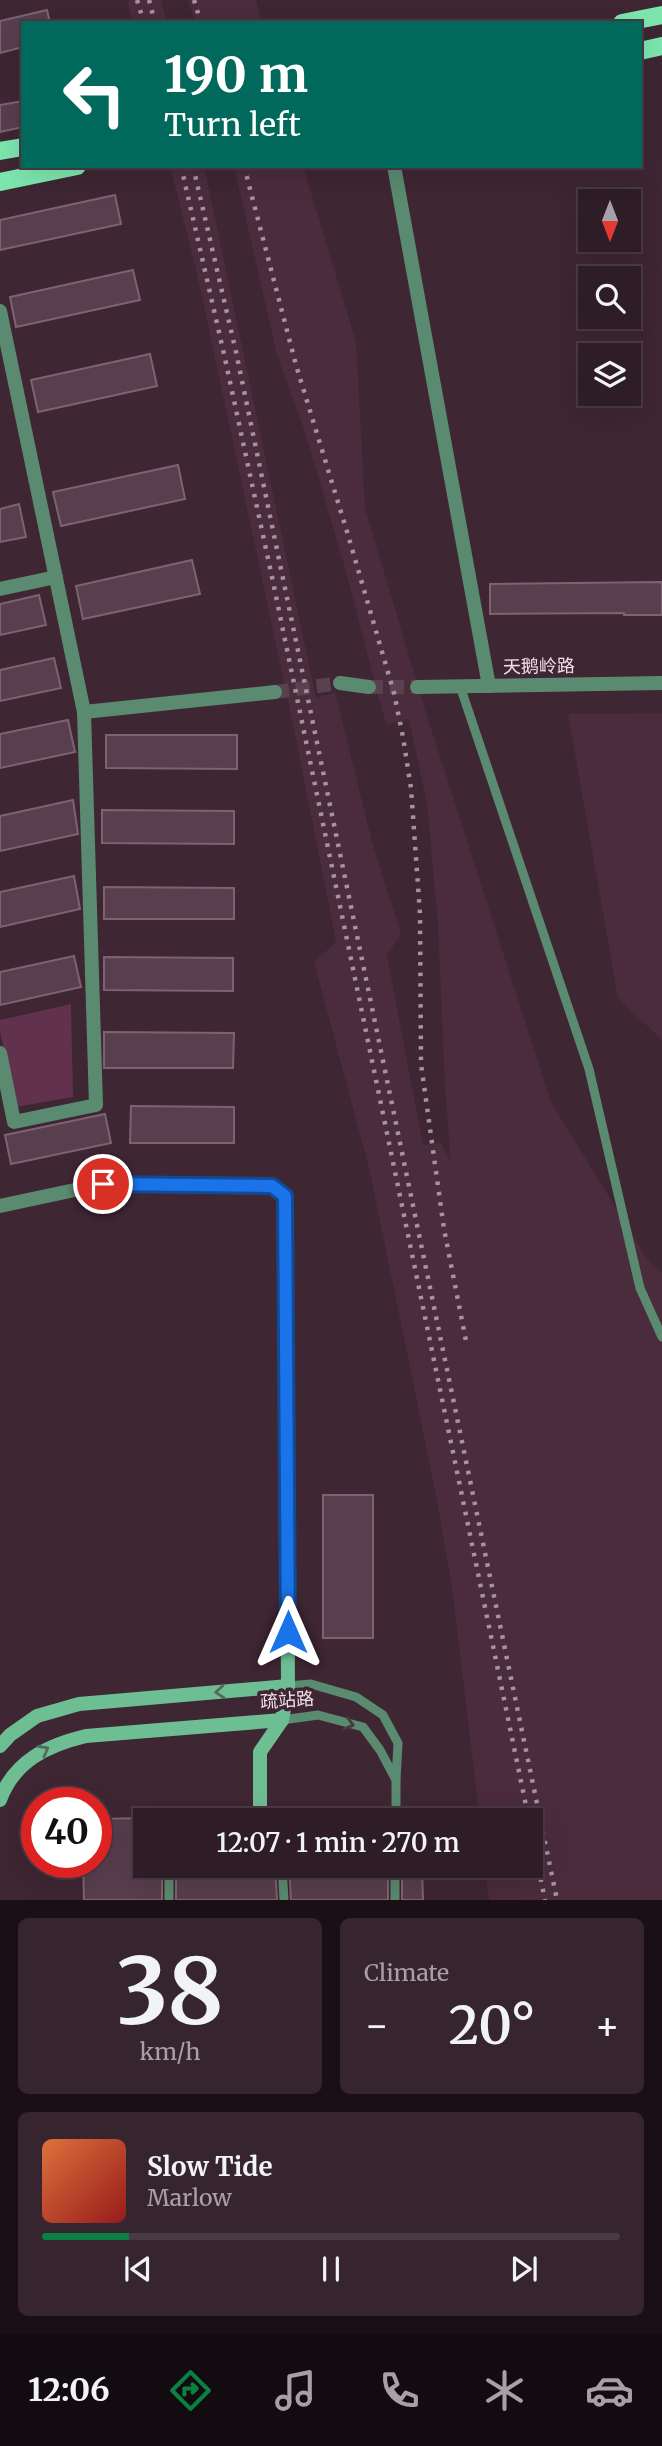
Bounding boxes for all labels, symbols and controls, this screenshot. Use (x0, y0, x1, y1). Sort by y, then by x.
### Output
text: 190 m (164, 44, 308, 105)
icon: left (49, 49, 140, 140)
text: Turn left (164, 105, 301, 145)
north arrow (578, 189, 640, 252)
map controls (578, 189, 641, 406)
button: search (578, 266, 641, 329)
button: layers (578, 343, 641, 406)
street label: 天鹅岭路 (503, 654, 575, 678)
pin (73, 1154, 133, 1214)
icon: arrive (84, 1165, 122, 1203)
position arrow (251, 1595, 325, 1669)
one-way arrow (214, 1684, 225, 1699)
street label: 疏站路 (259, 1687, 315, 1713)
one-way arrow (343, 1715, 355, 1730)
one-way arrow (37, 1745, 49, 1758)
speed limit sign: 40 (21, 1787, 112, 1878)
text: 12:07 · 1 min · 270 m (216, 1826, 460, 1859)
text: 38 (116, 1934, 224, 2049)
text: Climate (364, 1958, 449, 1987)
text: 20° (449, 1993, 535, 2058)
text: − (364, 2002, 389, 2049)
text: + (595, 2002, 620, 2049)
text: km/h (140, 2037, 200, 2066)
text: Slow Tide (147, 2150, 273, 2183)
text: Marlow (147, 2183, 232, 2212)
icon: previous (119, 2250, 157, 2288)
icon: pause (312, 2250, 350, 2288)
icon: next (505, 2250, 543, 2288)
icon: directions (166, 2366, 215, 2415)
icon: music (271, 2366, 320, 2415)
icon: phone (375, 2366, 424, 2415)
icon: climate (480, 2366, 529, 2415)
icon: car (585, 2366, 634, 2415)
text: 12:06 (28, 2370, 110, 2410)

